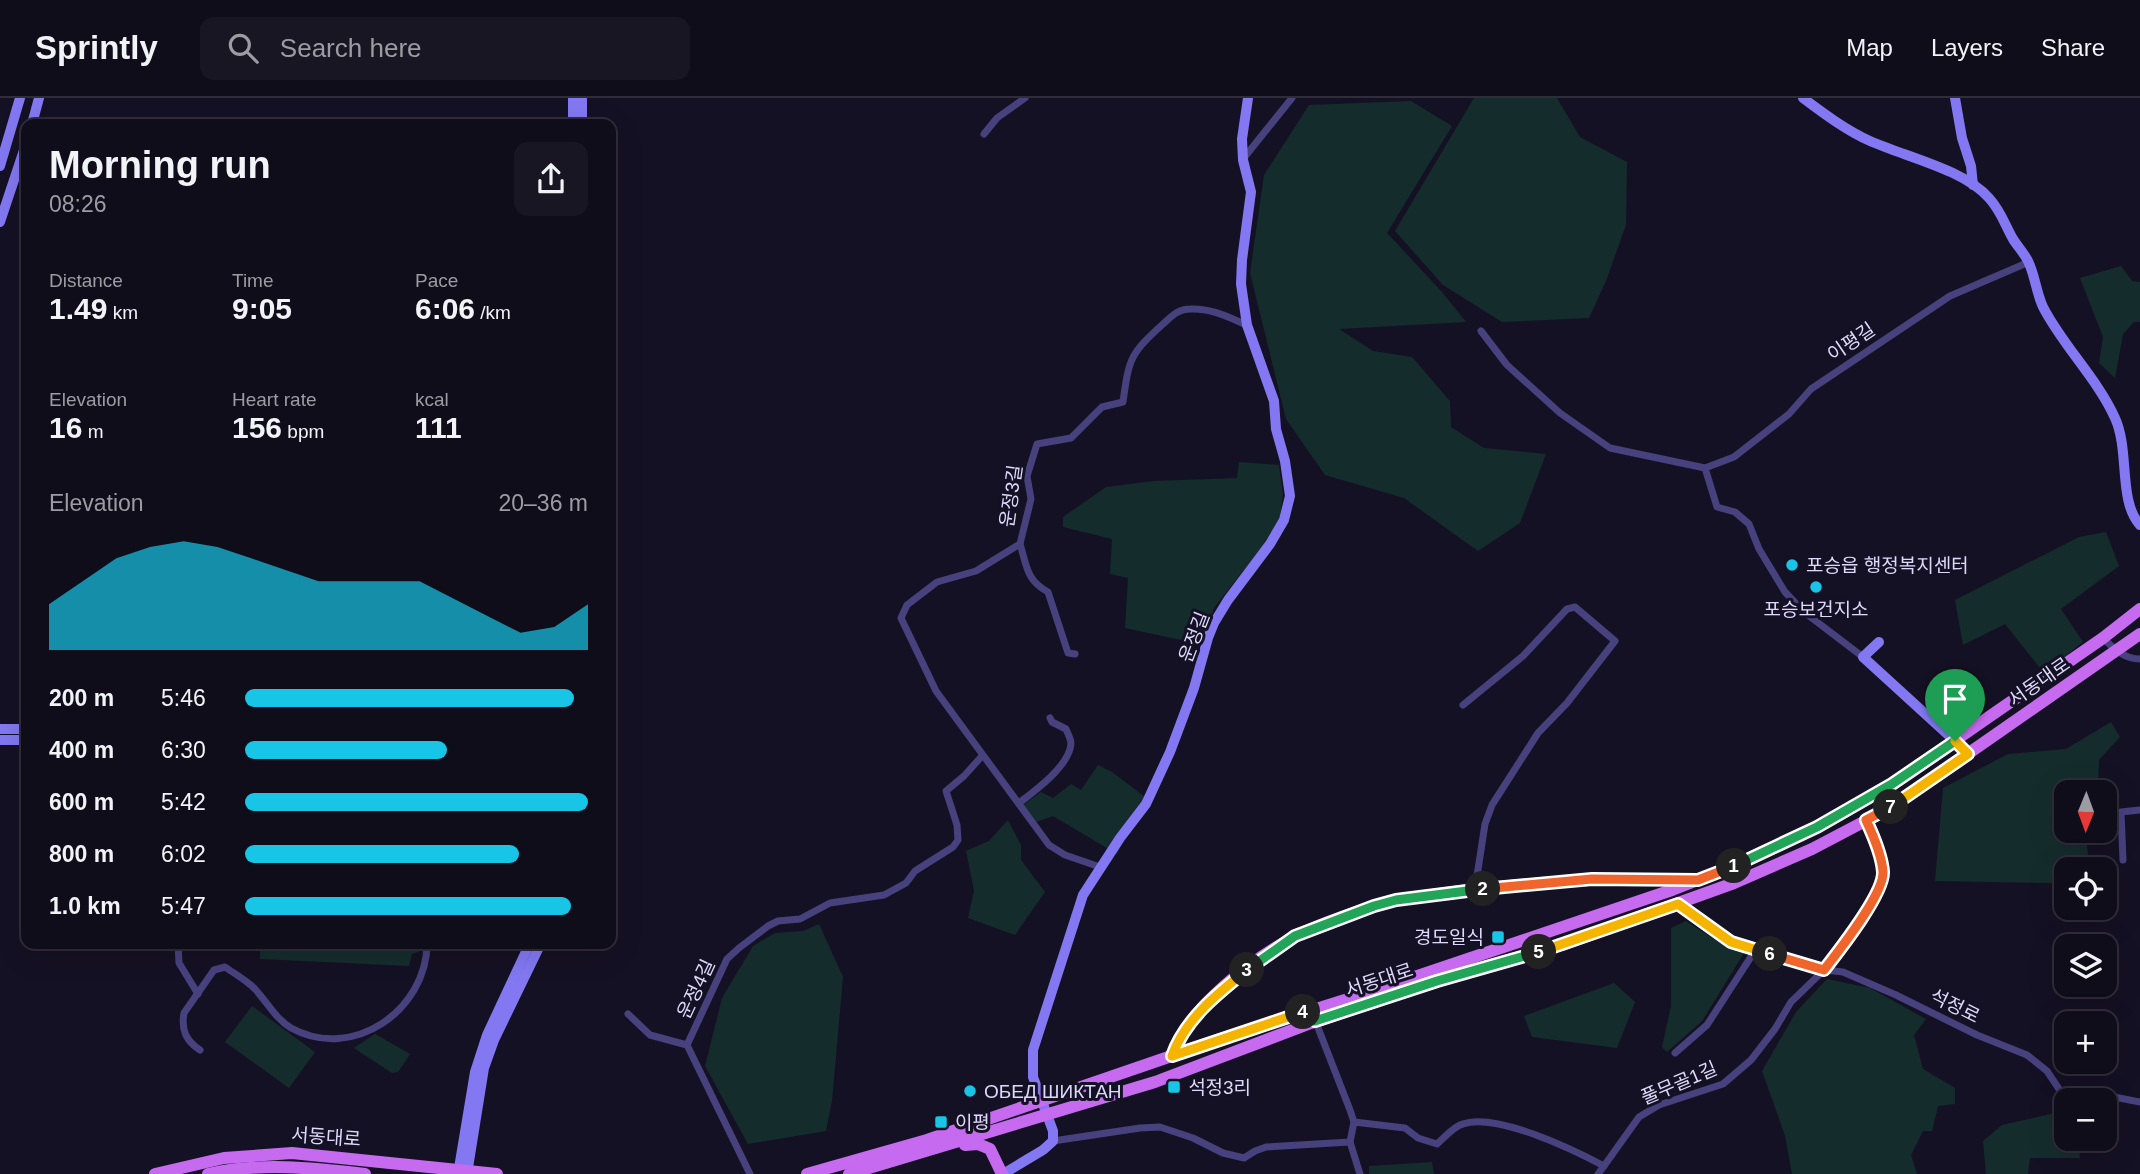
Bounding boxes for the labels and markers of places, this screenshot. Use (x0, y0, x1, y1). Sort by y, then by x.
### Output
place label: 포승읍 행정복지센터 (1806, 555, 1969, 576)
marker: 포승읍 행정복지센터 (1784, 557, 1800, 573)
marker: 포승보건지소 (1808, 579, 1824, 595)
place label: 포승보건지소 (1764, 599, 1868, 620)
pin (1925, 669, 1985, 741)
pin: 7 (1874, 790, 1909, 824)
pin: 1 (1716, 848, 1752, 884)
pin: 2 (1466, 872, 1500, 906)
place label: 경도일식 (1414, 927, 1484, 948)
marker: 경도일식 (1490, 929, 1506, 945)
pin: 5 (1522, 934, 1556, 970)
pin: 6 (1752, 936, 1788, 972)
pin: 3 (1230, 952, 1264, 988)
pin: 4 (1286, 995, 1320, 1030)
place label: 석정3리 (1188, 1077, 1251, 1098)
marker: 석정3리 (1166, 1079, 1182, 1095)
place label: ОБЕД ШИКТАН (984, 1081, 1122, 1102)
marker: ОБЕД ШИКТАН (962, 1083, 978, 1099)
place label: 이평 (955, 1112, 990, 1133)
marker: 이평 (933, 1114, 949, 1130)

